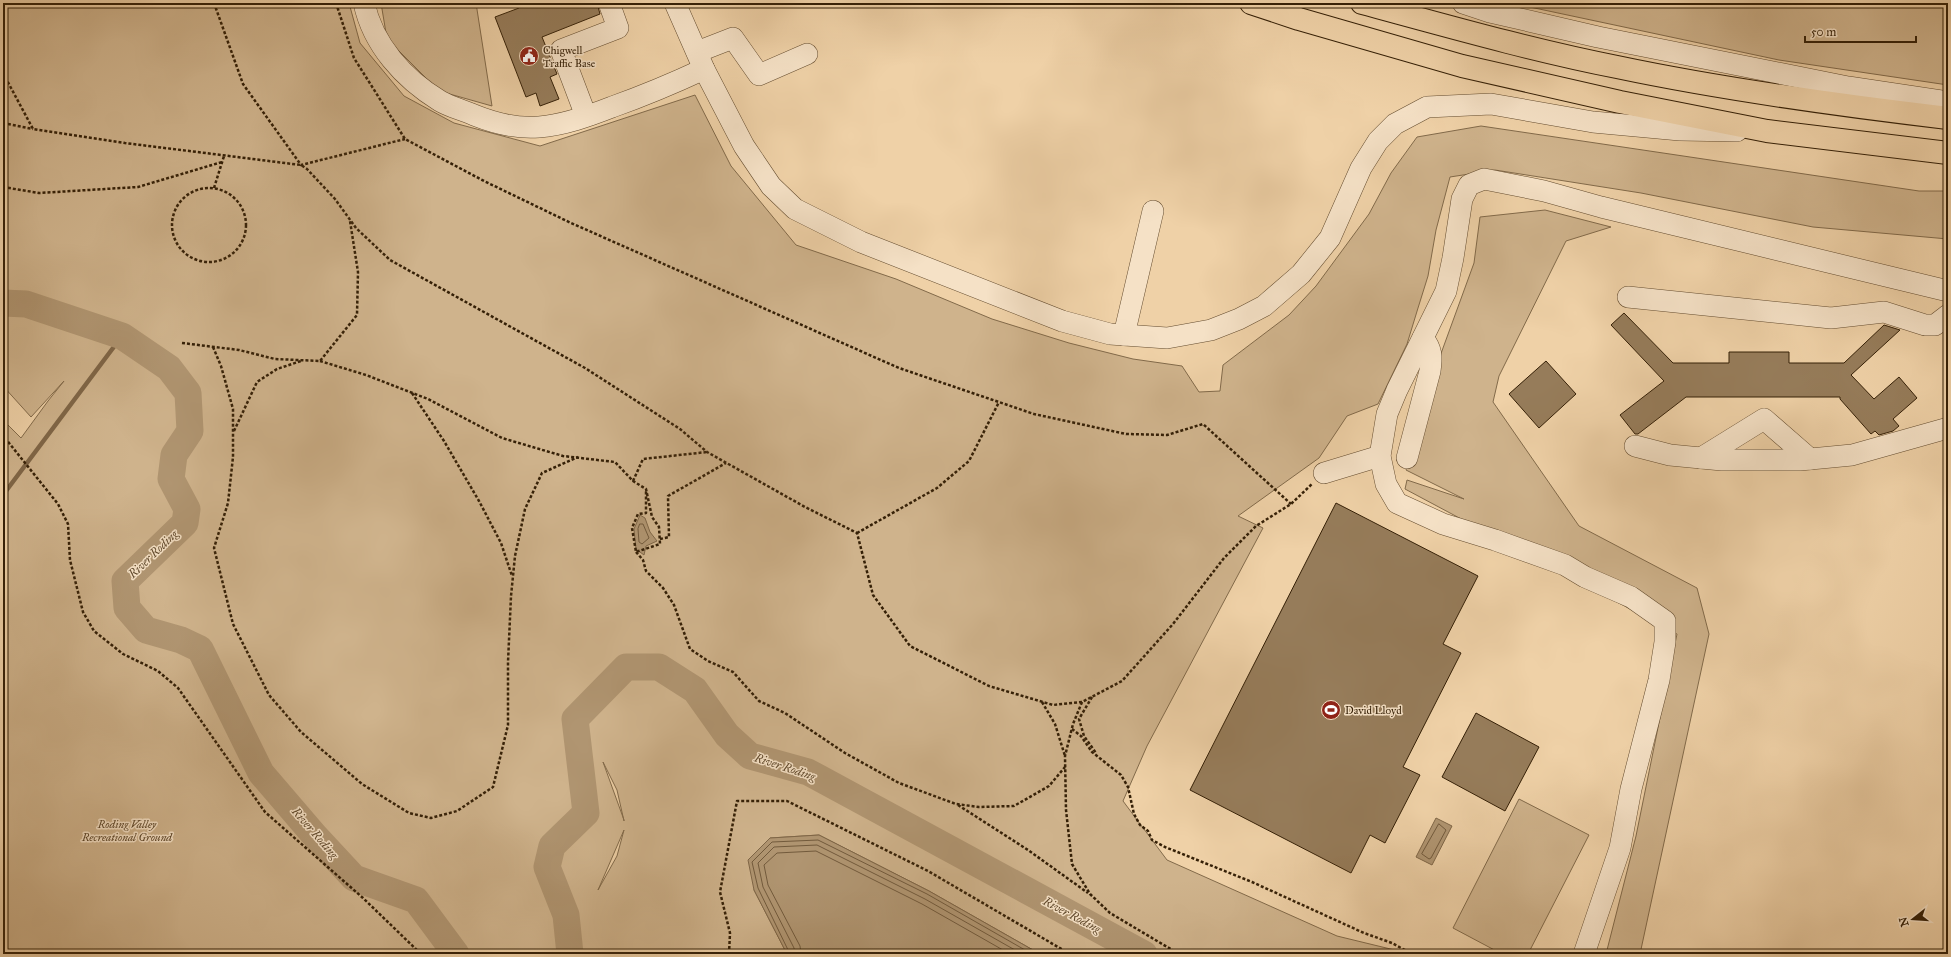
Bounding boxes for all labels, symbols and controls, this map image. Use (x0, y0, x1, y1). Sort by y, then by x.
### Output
scale bar (1805, 18, 1916, 44)
text: 50 m (1811, 25, 1836, 39)
place label: Chigwell Traffic Base (543, 44, 596, 70)
public building icon: Chigwell Traffic Base (518, 45, 540, 67)
water label: River Roding (125, 526, 182, 582)
sports icon: David Lloyd (1320, 699, 1342, 721)
place label: David Lloyd (1345, 704, 1402, 717)
water label: River Roding (752, 750, 819, 784)
water label: River Roding (288, 804, 342, 863)
park label: Roding Valley Recreational Ground (81, 818, 173, 844)
water label: River Roding (1040, 894, 1104, 937)
north arrow (1893, 899, 1933, 939)
text: N (1896, 915, 1911, 928)

